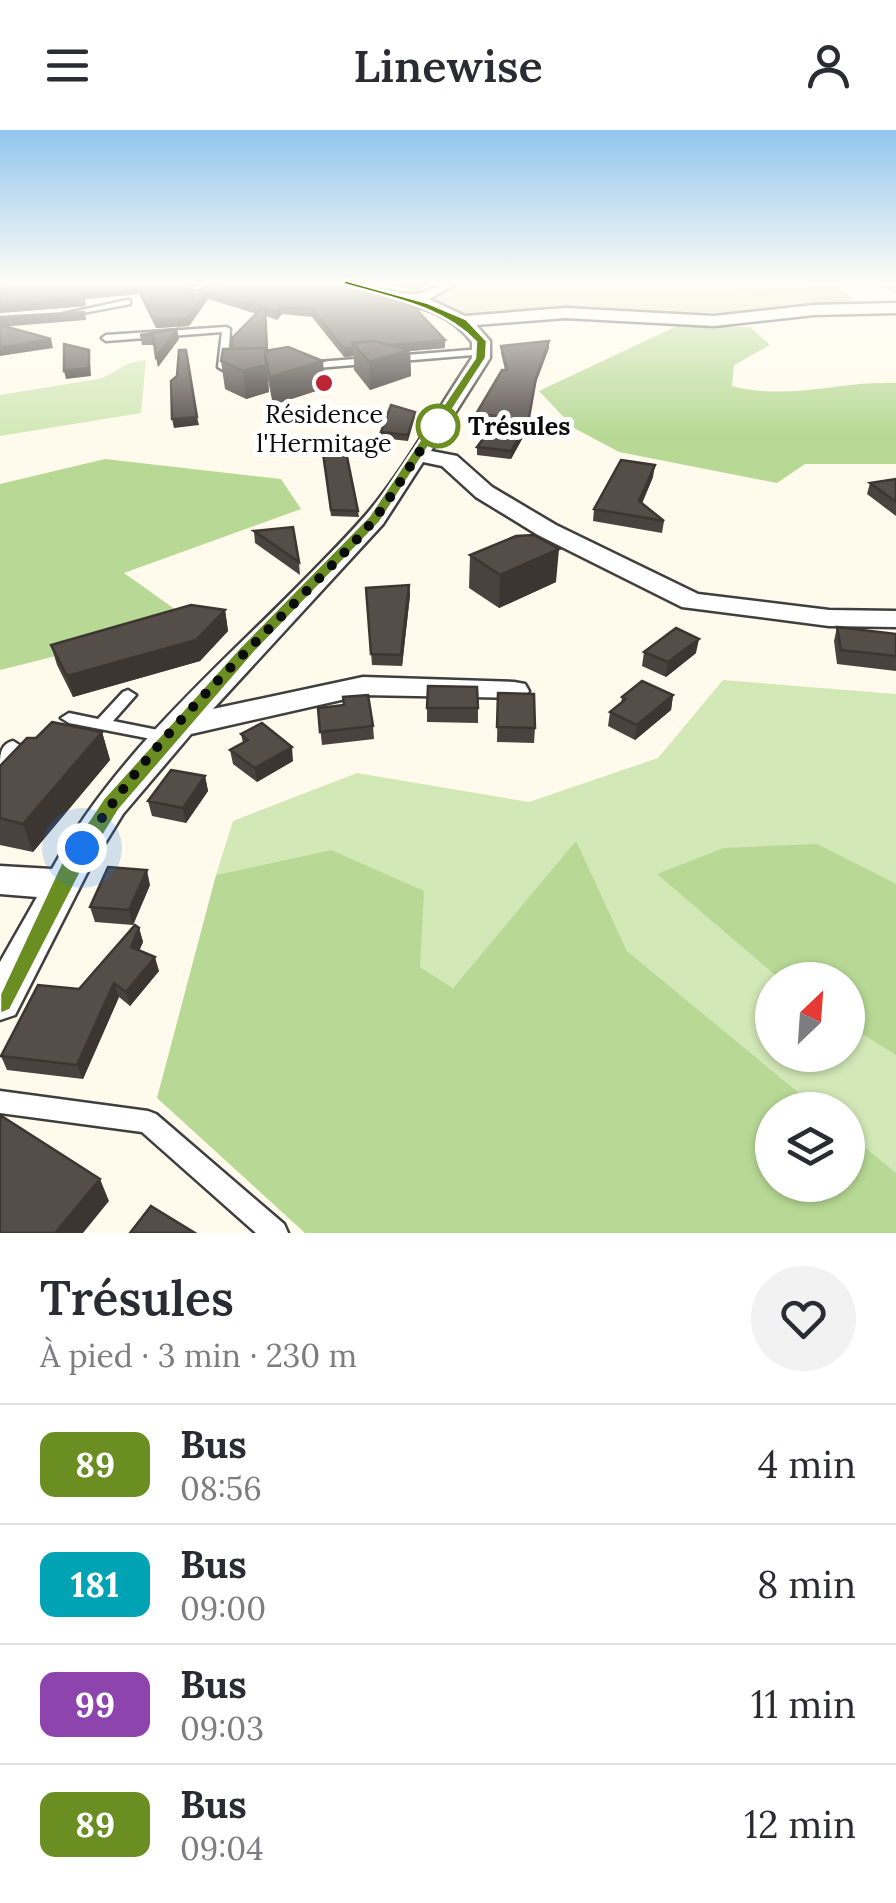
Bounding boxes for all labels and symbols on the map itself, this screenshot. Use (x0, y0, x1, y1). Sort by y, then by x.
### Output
marker: Résidence l'Hermitage (313, 372, 335, 394)
place label: Résidence l'Hermitage (257, 398, 391, 459)
marker: Trésules (417, 405, 459, 447)
place label: Trésules (468, 410, 570, 442)
your location (57, 823, 107, 873)
north arrow (755, 962, 865, 1072)

